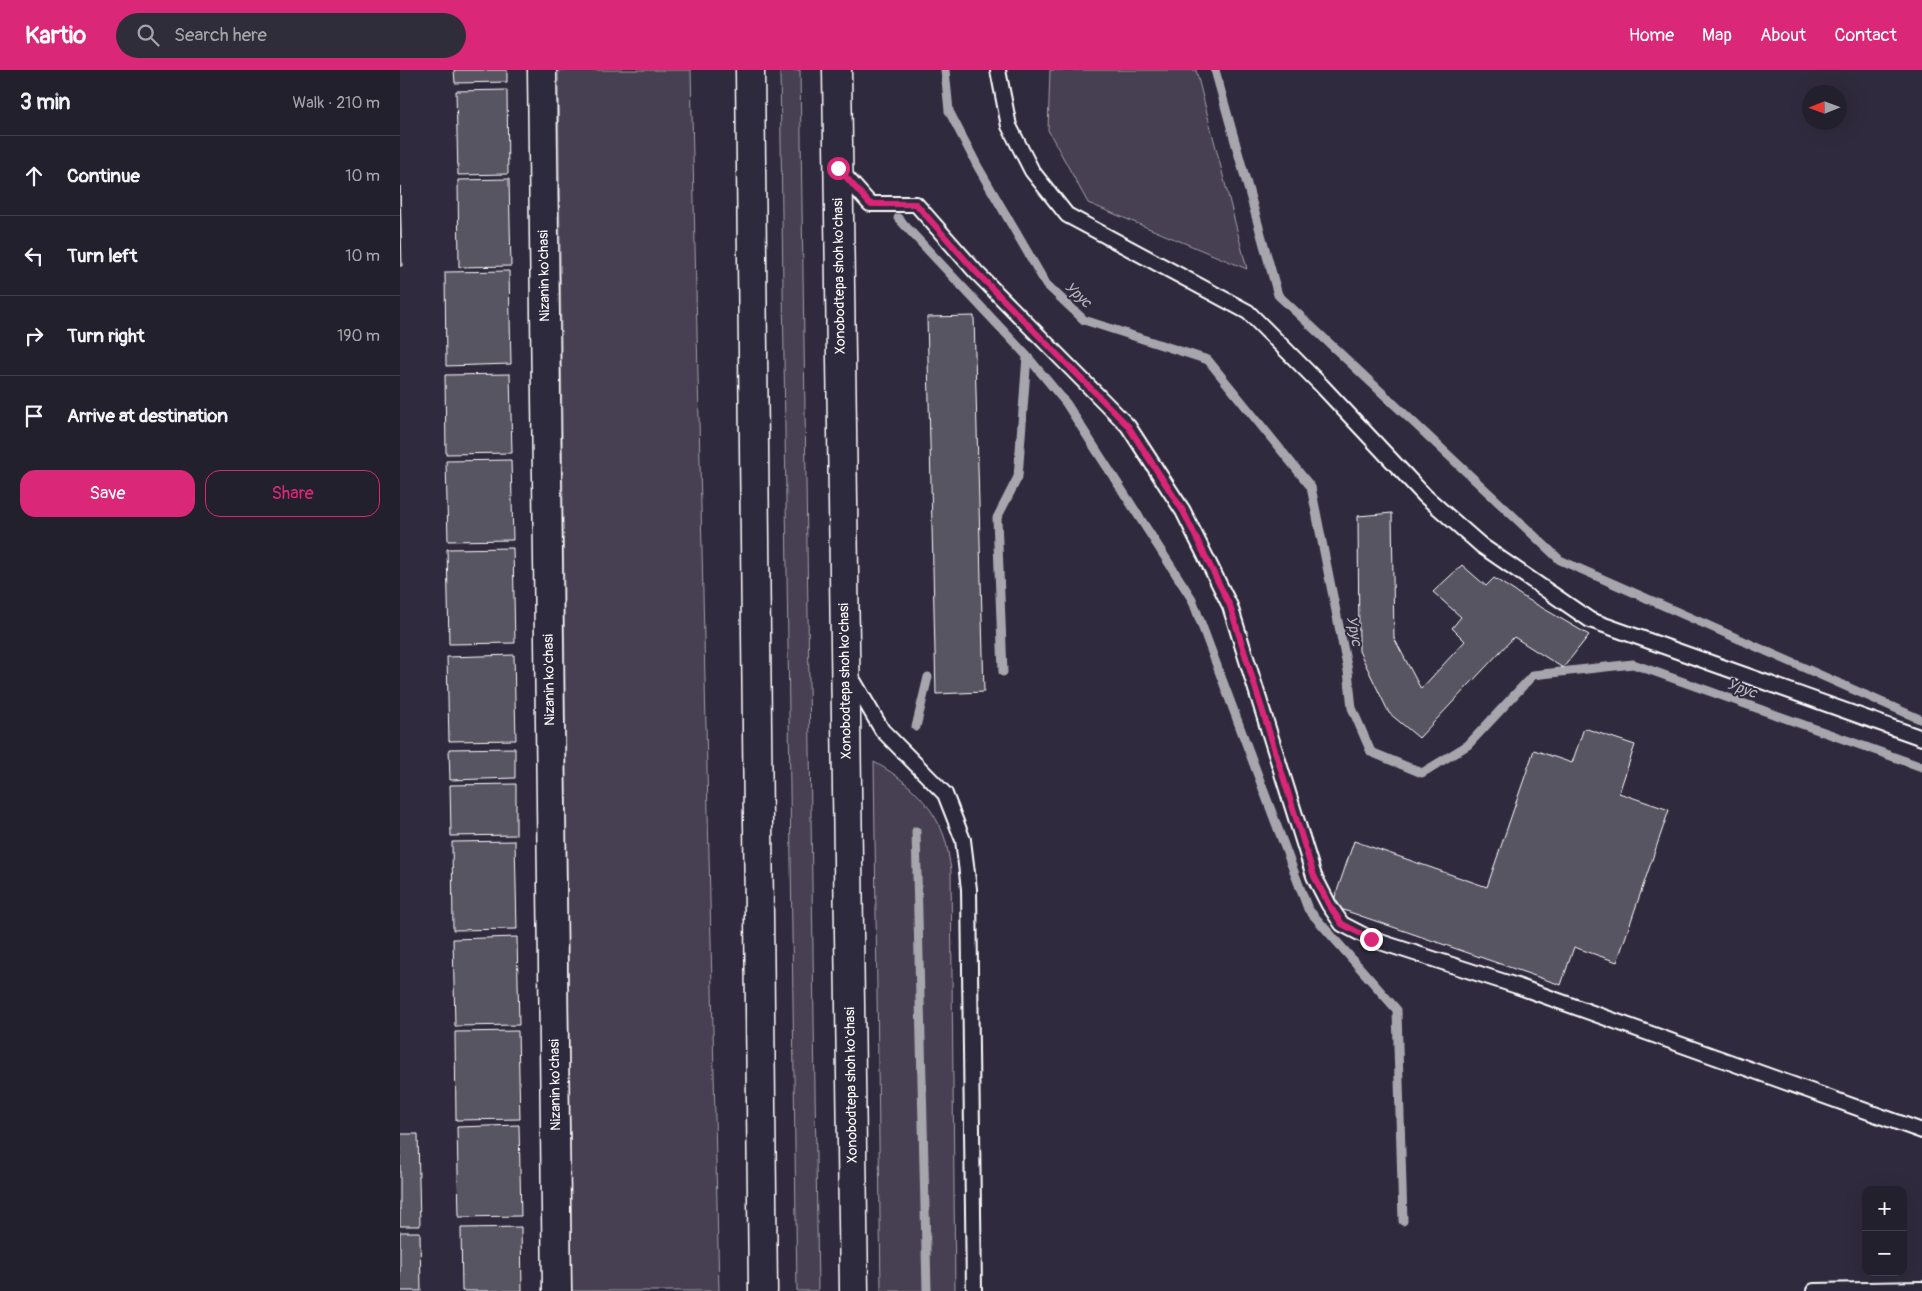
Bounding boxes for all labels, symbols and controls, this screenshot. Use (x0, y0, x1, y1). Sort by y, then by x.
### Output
search box (116, 13, 466, 58)
text: Kartio (25, 21, 86, 50)
icon: search (134, 21, 162, 49)
text: Search here (174, 23, 267, 47)
text: Home (1629, 24, 1674, 47)
text: Map (1702, 24, 1732, 47)
text: About (1760, 24, 1806, 47)
text: Contact (1834, 24, 1897, 47)
north arrow (1802, 85, 1847, 130)
text: 3 min (20, 89, 70, 116)
text: Walk · 210 m (292, 93, 380, 113)
route start (827, 157, 850, 180)
icon: ahead (20, 162, 48, 190)
text: Continue (67, 164, 140, 188)
text: 10 m (345, 166, 380, 186)
street label: Xonobodtepa shoh ko'chasi (829, 197, 849, 354)
street label: Nizanin ko'chasi (535, 230, 553, 322)
icon: left (20, 242, 48, 270)
text: Turn left (67, 244, 137, 268)
text: 10 m (345, 246, 380, 266)
water label: Урус (1061, 278, 1096, 313)
icon: right (20, 322, 48, 350)
text: Turn right (67, 324, 145, 348)
text: 190 m (337, 326, 380, 346)
icon: arrive (20, 402, 48, 430)
text: Arrive at destination (67, 404, 228, 428)
button: Save (20, 470, 195, 517)
button: Share (205, 470, 380, 517)
street label: Xonobodtepa shoh ko'chasi (835, 602, 855, 759)
water label: Урус (1342, 614, 1366, 649)
street label: Nizanin ko'chasi (540, 634, 558, 726)
water label: Урус (1725, 675, 1761, 704)
route end (1360, 928, 1383, 951)
street label: Xonobodtepa shoh ko'chasi (841, 1006, 861, 1163)
street label: Nizanin ko'chasi (546, 1039, 564, 1131)
map controls (1862, 1186, 1907, 1276)
button: + (1862, 1186, 1907, 1231)
button: − (1862, 1231, 1907, 1276)

